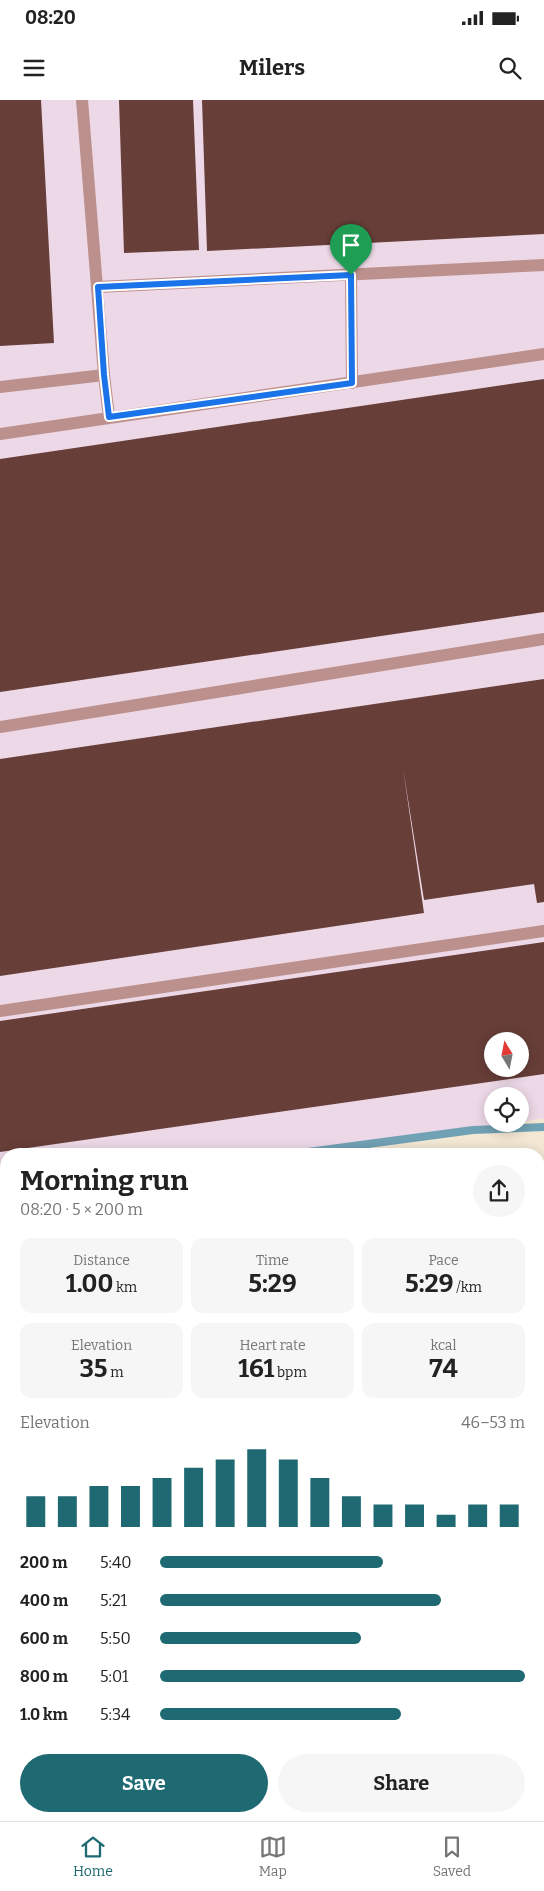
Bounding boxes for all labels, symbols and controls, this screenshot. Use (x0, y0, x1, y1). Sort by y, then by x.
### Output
text: 08:20 (25, 6, 76, 29)
icon: menu (20, 54, 48, 82)
text: Milers (239, 54, 305, 81)
icon: search (496, 54, 524, 82)
pin (330, 224, 372, 275)
icon: arrive (337, 231, 365, 259)
north arrow (484, 1032, 529, 1078)
map controls (484, 1032, 529, 1132)
button: locate (484, 1087, 529, 1132)
text: Morning run (20, 1164, 188, 1197)
button: share (473, 1165, 525, 1217)
text: 08:20 · 5 × 200 m (20, 1200, 143, 1219)
text: Distance (73, 1252, 130, 1269)
text: Time (256, 1252, 289, 1269)
text: Pace (428, 1252, 459, 1269)
text: 1.00 (66, 1269, 113, 1299)
text: 5:29 (248, 1269, 297, 1299)
text: 5:29 (405, 1269, 453, 1299)
text: km (113, 1279, 137, 1296)
text: /km (453, 1279, 482, 1296)
text: Elevation (71, 1337, 132, 1354)
text: Heart rate (239, 1337, 306, 1354)
text: kcal (430, 1337, 457, 1354)
text: 35 (79, 1354, 107, 1384)
text: 161 (238, 1354, 274, 1384)
text: 74 (429, 1354, 458, 1384)
text: m (107, 1364, 124, 1381)
text: bpm (274, 1364, 307, 1381)
text: Elevation (20, 1413, 90, 1432)
text: 46–53 m (461, 1413, 525, 1432)
text: 200 m (20, 1553, 67, 1572)
text: 5:40 (100, 1553, 132, 1572)
text: 400 m (20, 1591, 68, 1610)
text: 5:21 (100, 1591, 127, 1610)
text: 600 m (20, 1629, 68, 1648)
text: 5:50 (100, 1629, 131, 1648)
text: 800 m (20, 1667, 68, 1686)
text: 5:01 (100, 1667, 129, 1686)
text: 1.0 km (20, 1705, 68, 1724)
text: 5:34 (100, 1705, 130, 1724)
button: Save (20, 1754, 268, 1812)
button: Share (278, 1754, 525, 1812)
tab: Home (73, 1833, 113, 1880)
tab: Map (259, 1833, 287, 1880)
tab: Saved (433, 1833, 471, 1880)

